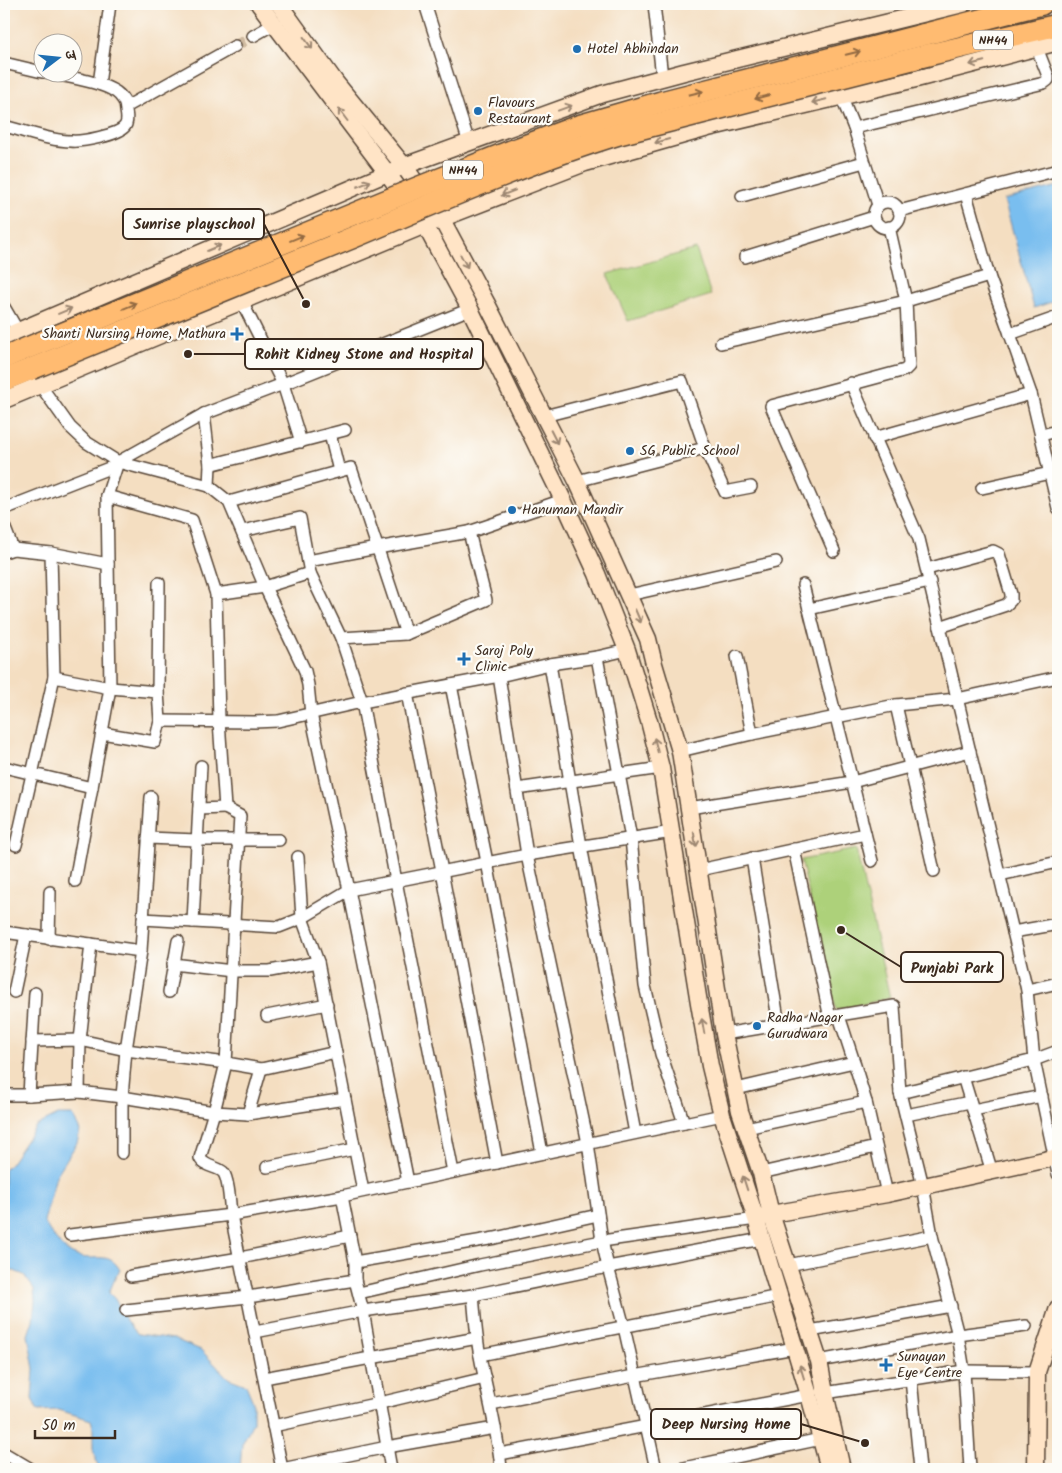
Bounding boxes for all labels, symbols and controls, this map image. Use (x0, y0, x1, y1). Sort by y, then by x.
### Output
road number: NH44 (973, 30, 1013, 50)
north arrow (32, 32, 82, 82)
one-way arrow (303, 36, 313, 50)
place label: Hotel Abhindan (587, 38, 679, 60)
marker: Hotel Abhindan (571, 43, 583, 55)
text: उ (58, 47, 82, 65)
one-way arrow (845, 48, 861, 57)
one-way arrow (970, 59, 986, 68)
one-way arrow (687, 88, 703, 98)
place label: Flavours Restaurant (488, 92, 552, 130)
one-way arrow (754, 93, 770, 102)
one-way arrow (812, 97, 828, 106)
one-way arrow (556, 103, 572, 112)
marker: Flavours Restaurant (472, 105, 484, 117)
one-way arrow (338, 109, 349, 122)
one-way arrow (654, 136, 670, 146)
road number: NH44 (443, 160, 483, 180)
one-way arrow (356, 178, 371, 188)
one-way arrow (501, 189, 516, 198)
callout: Sunrise playschool (123, 209, 264, 239)
text: Sunrise playschool (133, 213, 255, 237)
one-way arrow (289, 233, 304, 242)
one-way arrow (206, 242, 221, 252)
one-way arrow (460, 253, 469, 268)
one-way arrow (122, 300, 137, 310)
one-way arrow (57, 306, 72, 315)
place label: Shanti Nursing Home, Mathura (42, 323, 226, 345)
marker: Shanti Nursing Home, Mathura (230, 327, 244, 341)
callout: Rohit Kidney Stone and Hospital (245, 339, 483, 369)
text: Rohit Kidney Stone and Hospital (255, 343, 473, 367)
one-way arrow (549, 429, 559, 444)
place label: SG Public School (640, 440, 740, 462)
marker: SG Public School (624, 445, 636, 457)
place label: Hanuman Mandir (522, 499, 624, 521)
marker: Hanuman Mandir (506, 504, 518, 516)
one-way arrow (633, 608, 643, 623)
place label: Saroj Poly Clinic (475, 640, 534, 678)
marker: Saroj Poly Clinic (457, 652, 471, 666)
one-way arrow (650, 738, 660, 754)
one-way arrow (690, 832, 700, 848)
callout: Punjabi Park (901, 952, 1003, 982)
text: Punjabi Park (911, 957, 994, 981)
place label: Radha Nagar Gurudwara (767, 1007, 844, 1045)
one-way arrow (698, 1018, 707, 1034)
marker: Radha Nagar Gurudwara (751, 1020, 763, 1032)
one-way arrow (739, 1175, 749, 1191)
place label: Sunayan Eye Centre (897, 1346, 963, 1384)
marker: Sunayan Eye Centre (879, 1358, 893, 1372)
one-way arrow (796, 1364, 806, 1380)
scale bar (35, 1408, 115, 1440)
callout: Deep Nursing Home (651, 1409, 801, 1439)
text: Deep Nursing Home (661, 1413, 791, 1437)
text: 50 m (42, 1414, 76, 1438)

